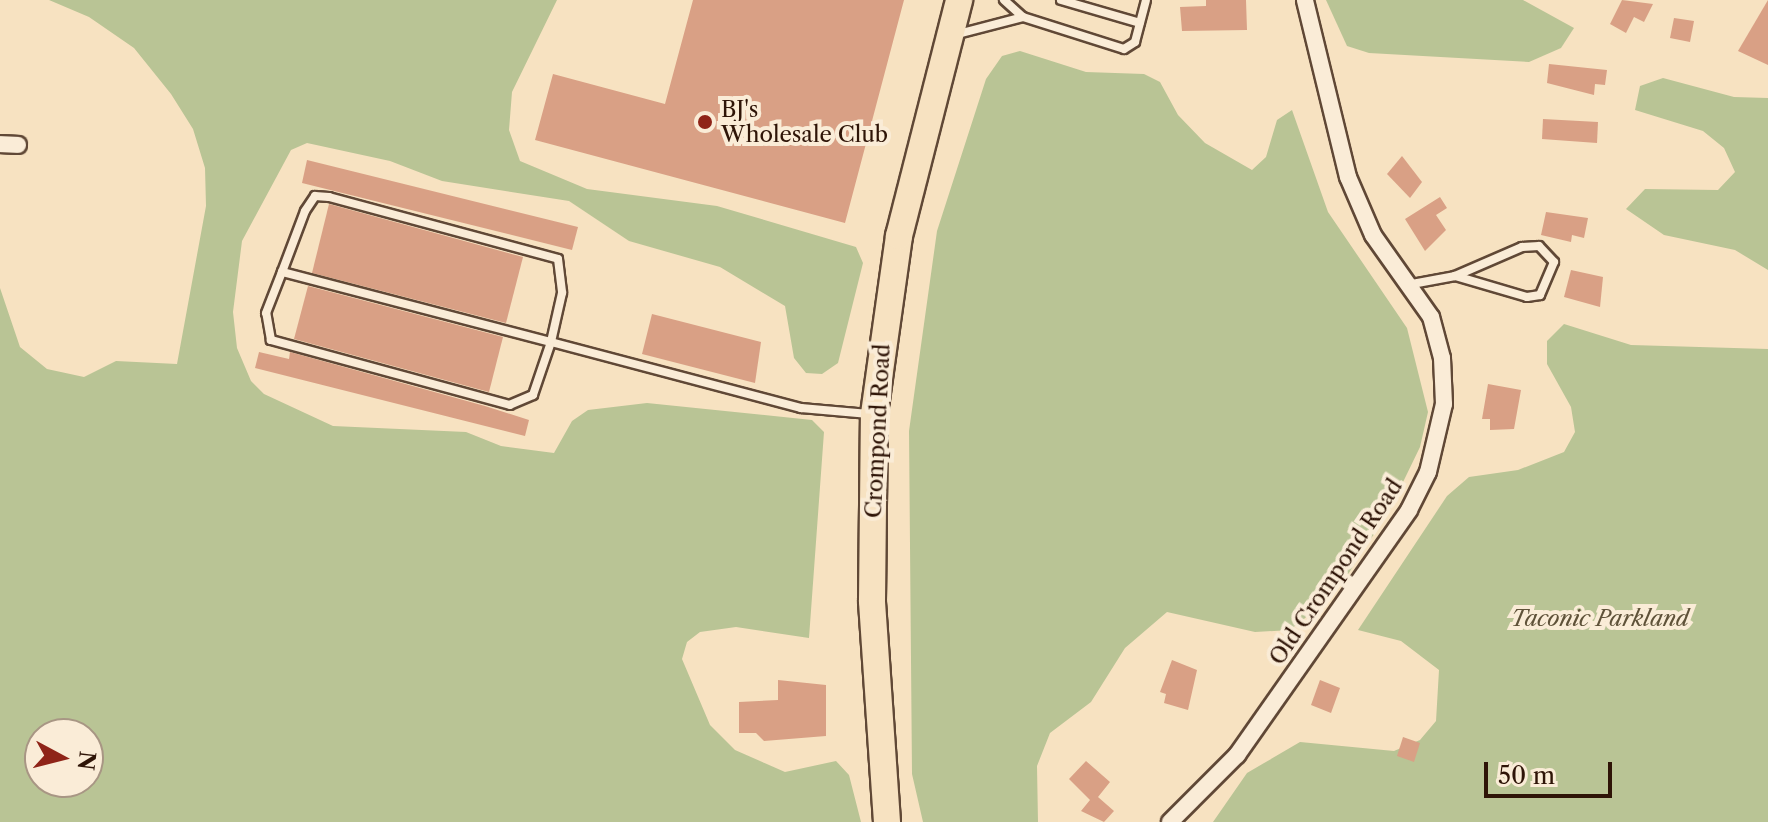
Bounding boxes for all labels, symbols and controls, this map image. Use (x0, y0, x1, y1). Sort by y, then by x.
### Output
place label: BJ's Wholesale Club (721, 96, 888, 148)
marker: BJ's Wholesale Club (696, 113, 714, 131)
street label: Crompond Road (860, 343, 896, 519)
street label: Old Crompond Road (1264, 474, 1408, 670)
park label: Taconic Parkland (1511, 606, 1689, 632)
north arrow (24, 718, 104, 798)
scale bar (1488, 746, 1616, 796)
text: N (72, 750, 101, 772)
text: 50 m (1498, 761, 1555, 790)

